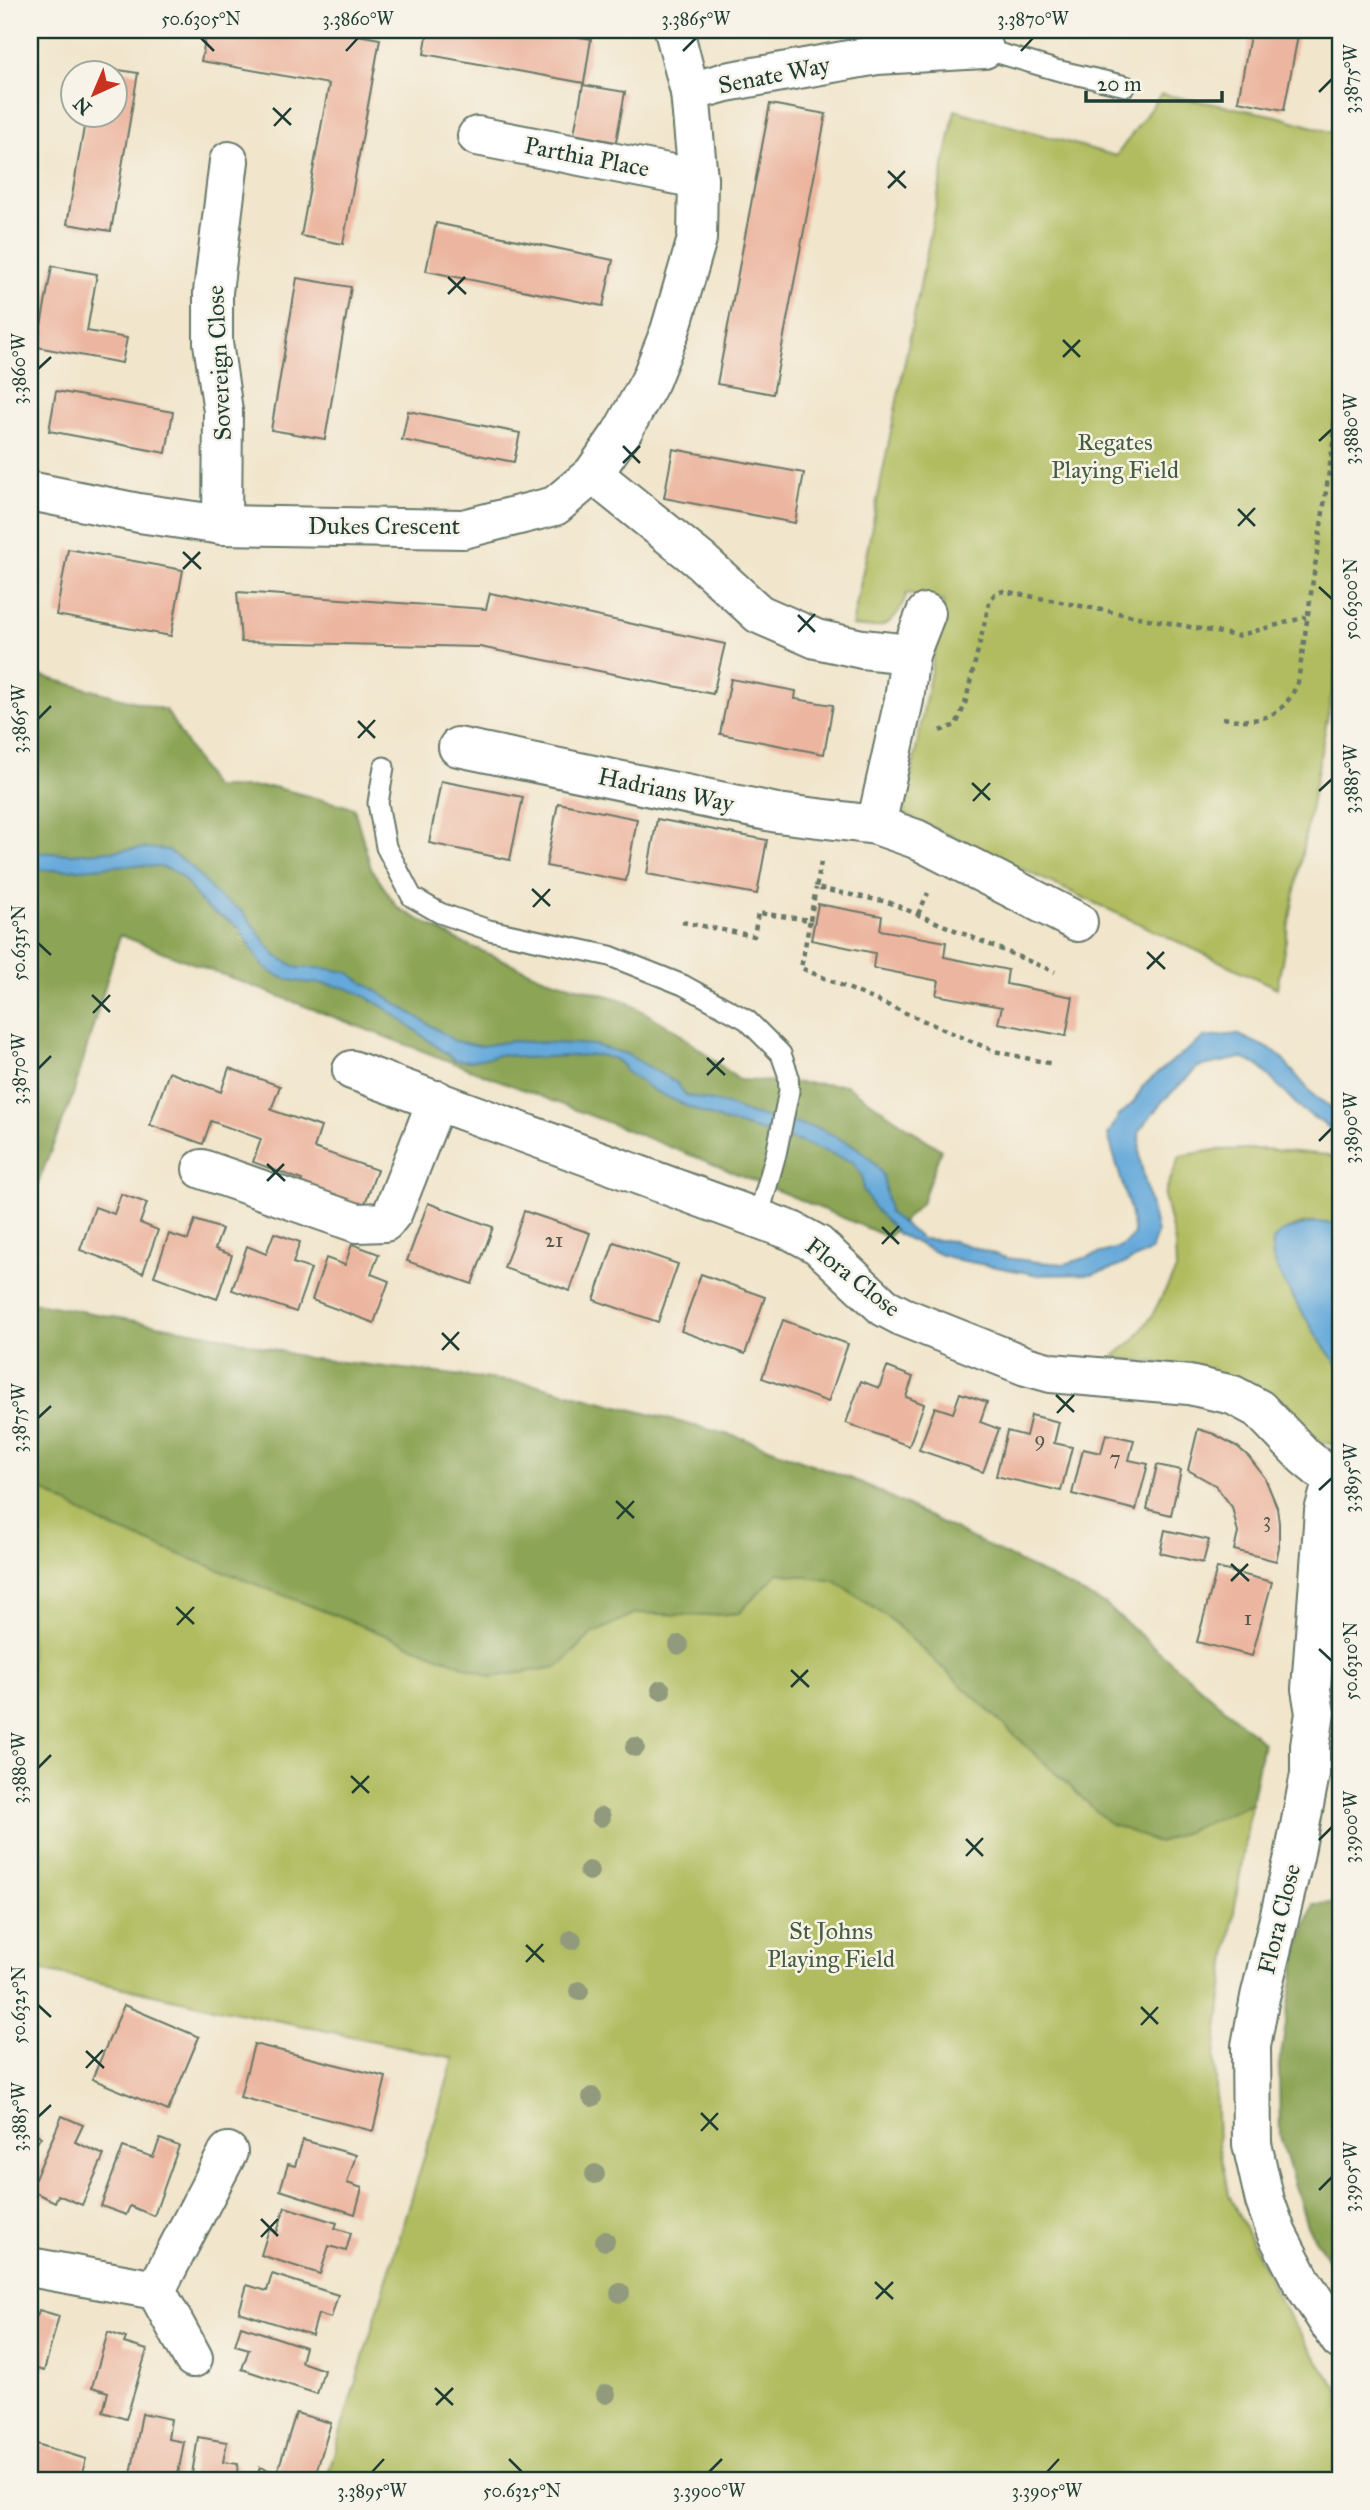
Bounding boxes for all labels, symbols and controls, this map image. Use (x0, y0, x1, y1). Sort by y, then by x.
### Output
text: 50.6305°N (161, 8, 241, 30)
text: 3.3860°W (322, 8, 394, 30)
text: 3.3865°W (662, 8, 731, 30)
text: 3.3870°W (997, 8, 1070, 30)
text: 3.3875°W (1340, 43, 1362, 114)
street label: Senate Way (716, 49, 833, 101)
north arrow (60, 60, 130, 130)
scale bar (1086, 60, 1223, 104)
text: 20 m (1097, 71, 1142, 97)
text: N (69, 92, 96, 120)
street label: Parthia Place (522, 130, 652, 184)
street label: Sovereign Close (200, 284, 238, 442)
text: 3.3860°W (8, 333, 30, 405)
text: 3.3880°W (1340, 392, 1362, 465)
park label: Regates Playing Field (1051, 427, 1179, 485)
street label: Dukes Crescent (308, 511, 461, 541)
text: 50.6300°N (1340, 558, 1362, 640)
text: 3.3865°W (8, 684, 30, 753)
text: 3.3885°W (1340, 743, 1362, 814)
street label: Hadrians Way (595, 761, 737, 819)
text: 50.6315°N (8, 905, 30, 981)
text: 3.3870°W (8, 1032, 30, 1105)
text: 3.3890°W (1340, 1091, 1362, 1164)
house number: 21 (545, 1227, 563, 1253)
street label: Flora Close (799, 1231, 907, 1323)
text: 3.3875°W (8, 1382, 30, 1453)
house number: 9 (1034, 1426, 1046, 1452)
text: 3.3895°W (1340, 1442, 1362, 1513)
house number: 7 (1109, 1445, 1121, 1471)
house number: 3 (1263, 1507, 1271, 1533)
house number: 1 (1244, 1605, 1252, 1631)
text: 50.6310°N (1340, 1622, 1362, 1700)
text: 3.3880°W (8, 1731, 30, 1804)
text: 3.3900°W (1340, 1790, 1362, 1863)
street label: Flora Close (1251, 1861, 1307, 1977)
park label: St Johns Playing Field (767, 1916, 895, 1974)
text: 50.6325°N (8, 1966, 30, 2044)
text: 3.3885°W (8, 2081, 30, 2152)
text: 3.3905°W (1340, 2141, 1362, 2212)
text: 3.3895°W (337, 2480, 408, 2502)
text: 50.6325°N (483, 2480, 561, 2502)
text: 3.3900°W (673, 2480, 746, 2502)
text: 3.3905°W (1012, 2480, 1083, 2502)

